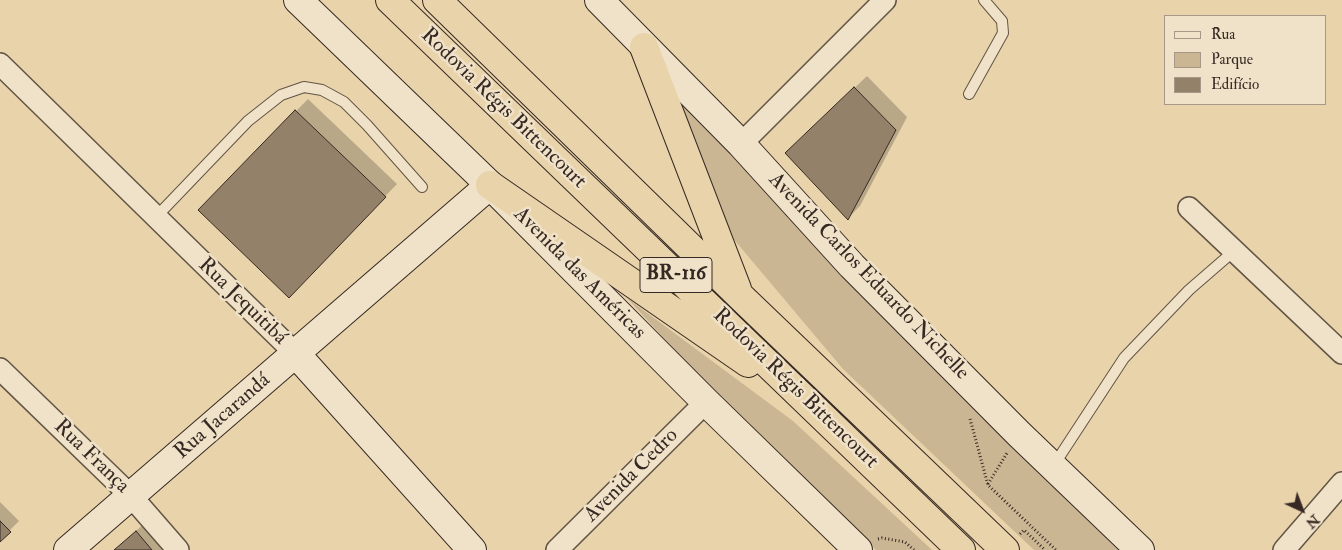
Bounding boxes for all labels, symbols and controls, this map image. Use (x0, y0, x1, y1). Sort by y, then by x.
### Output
legend (1164, 15, 1327, 105)
street label: Rodovia Régis Bittencourt (415, 23, 591, 195)
text: Rua (1211, 25, 1236, 44)
text: Parque (1211, 50, 1253, 69)
text: Edifício (1211, 75, 1259, 94)
street label: Avenida Carlos Eduardo Nichelle (762, 168, 974, 386)
street label: Avenida das Américas (508, 203, 650, 345)
street label: Rua Jequitibá (192, 253, 292, 351)
road number: BR-116 (640, 258, 712, 292)
street label: Rodovia Régis Bittencourt (707, 303, 883, 475)
street label: Rua Jacarandá (170, 369, 276, 465)
street label: Rua França (48, 415, 134, 499)
street label: Avenida Cedro (580, 424, 684, 528)
north arrow (1277, 485, 1327, 535)
text: N (1302, 511, 1323, 532)

